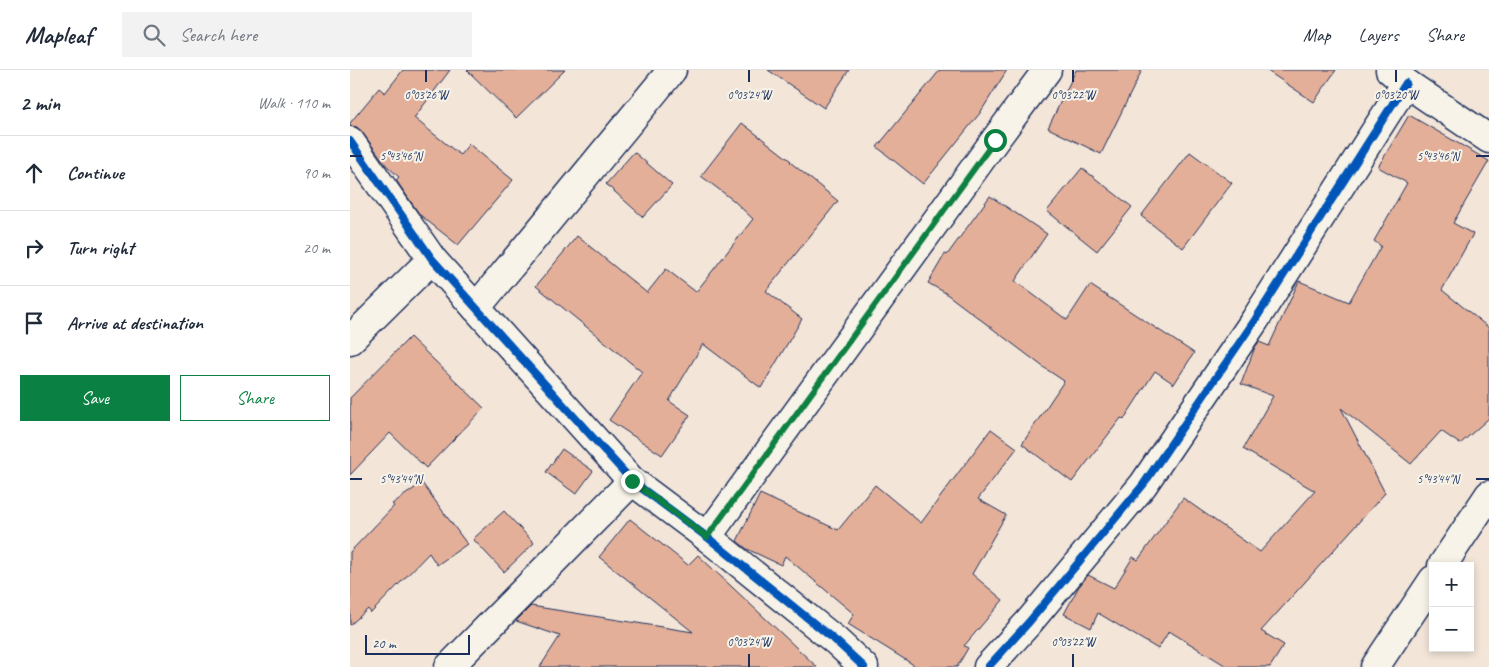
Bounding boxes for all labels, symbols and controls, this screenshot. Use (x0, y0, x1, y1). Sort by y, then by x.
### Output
search box (122, 12, 472, 57)
text: Mapleaf (25, 20, 92, 50)
icon: search (140, 21, 168, 49)
text: Search here (180, 23, 257, 47)
text: Map (1303, 24, 1331, 46)
text: Layers (1359, 24, 1398, 46)
text: Share (1426, 24, 1464, 46)
text: 0°03'26"W (404, 87, 450, 103)
text: 0°03'24"W (727, 87, 773, 103)
text: 0°03'22"W (1051, 87, 1097, 103)
text: 0°03'20"W (1374, 87, 1420, 103)
text: 2 min (20, 90, 60, 116)
text: Walk · 110 m (258, 93, 330, 113)
route start (984, 129, 1007, 152)
text: 5°43'46"N (380, 148, 424, 164)
text: 5°43'46"N (1417, 148, 1461, 164)
icon: ahead (20, 159, 48, 187)
text: Continue (67, 161, 124, 185)
text: 90 m (303, 163, 330, 183)
icon: right (20, 234, 48, 262)
text: Turn right (67, 236, 134, 260)
text: 20 m (303, 238, 330, 258)
icon: arrive (20, 309, 48, 337)
text: Arrive at destination (67, 311, 203, 335)
button: Save (20, 375, 170, 421)
button: Share (180, 375, 330, 421)
route end (621, 470, 644, 493)
text: 5°43'44"N (380, 471, 424, 487)
text: 5°43'44"N (1417, 471, 1461, 487)
map controls (1429, 562, 1474, 652)
button: + (1429, 562, 1474, 607)
button: − (1429, 607, 1474, 652)
scale bar (365, 632, 470, 655)
text: 0°03'24"W (727, 634, 773, 650)
text: 0°03'22"W (1051, 634, 1097, 650)
text: 20 m (372, 635, 396, 652)

